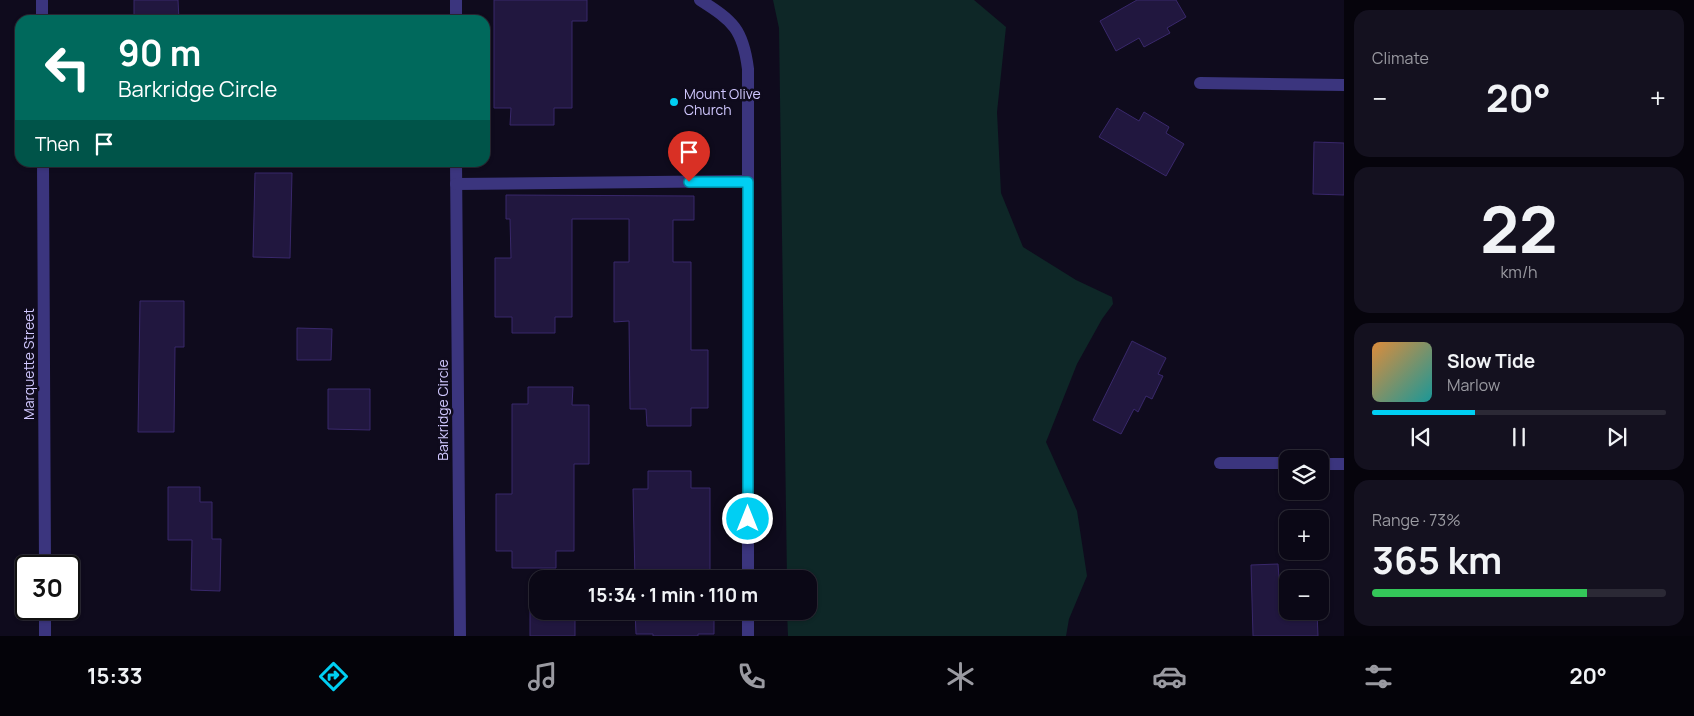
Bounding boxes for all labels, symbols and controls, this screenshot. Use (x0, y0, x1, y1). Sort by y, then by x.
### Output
text: 90 m (118, 29, 201, 77)
icon: left (35, 35, 100, 100)
text: Climate (1372, 47, 1429, 69)
text: 20° (1486, 71, 1551, 123)
text: Barkridge Circle (118, 74, 277, 104)
text: − (1372, 79, 1387, 117)
text: + (1650, 79, 1666, 117)
place label: Mount Olive Church (684, 84, 761, 119)
marker: Mount Olive Church (668, 96, 680, 108)
icon: arrive (90, 130, 118, 158)
text: Then (35, 131, 80, 157)
pin (668, 131, 710, 182)
icon: arrive (675, 138, 703, 166)
text: 22 (1480, 184, 1558, 273)
text: km/h (1500, 261, 1538, 283)
street label: Marquette Street (19, 308, 38, 420)
text: Slow Tide (1447, 348, 1535, 374)
street label: Barkridge Circle (433, 359, 452, 461)
text: Marlow (1447, 374, 1500, 396)
icon: previous (1407, 423, 1435, 451)
icon: pause (1505, 423, 1533, 451)
icon: next (1603, 423, 1631, 451)
map controls (1279, 450, 1329, 620)
button: layers (1279, 450, 1329, 500)
position arrow (721, 492, 773, 544)
text: Range · 73% (1372, 509, 1461, 531)
button: + (1279, 510, 1329, 560)
text: 365 km (1372, 533, 1502, 585)
speed limit sign: 30 (15, 555, 80, 620)
button: − (1279, 570, 1329, 620)
text: 15:34 · 1 min · 110 m (588, 582, 758, 608)
icon: directions (316, 659, 351, 694)
icon: music (525, 659, 560, 694)
icon: phone (734, 659, 769, 694)
icon: climate (943, 659, 978, 694)
icon: car (1152, 659, 1187, 694)
icon: filters (1361, 659, 1396, 694)
text: 15:33 (87, 661, 143, 691)
text: 20° (1569, 661, 1607, 691)

